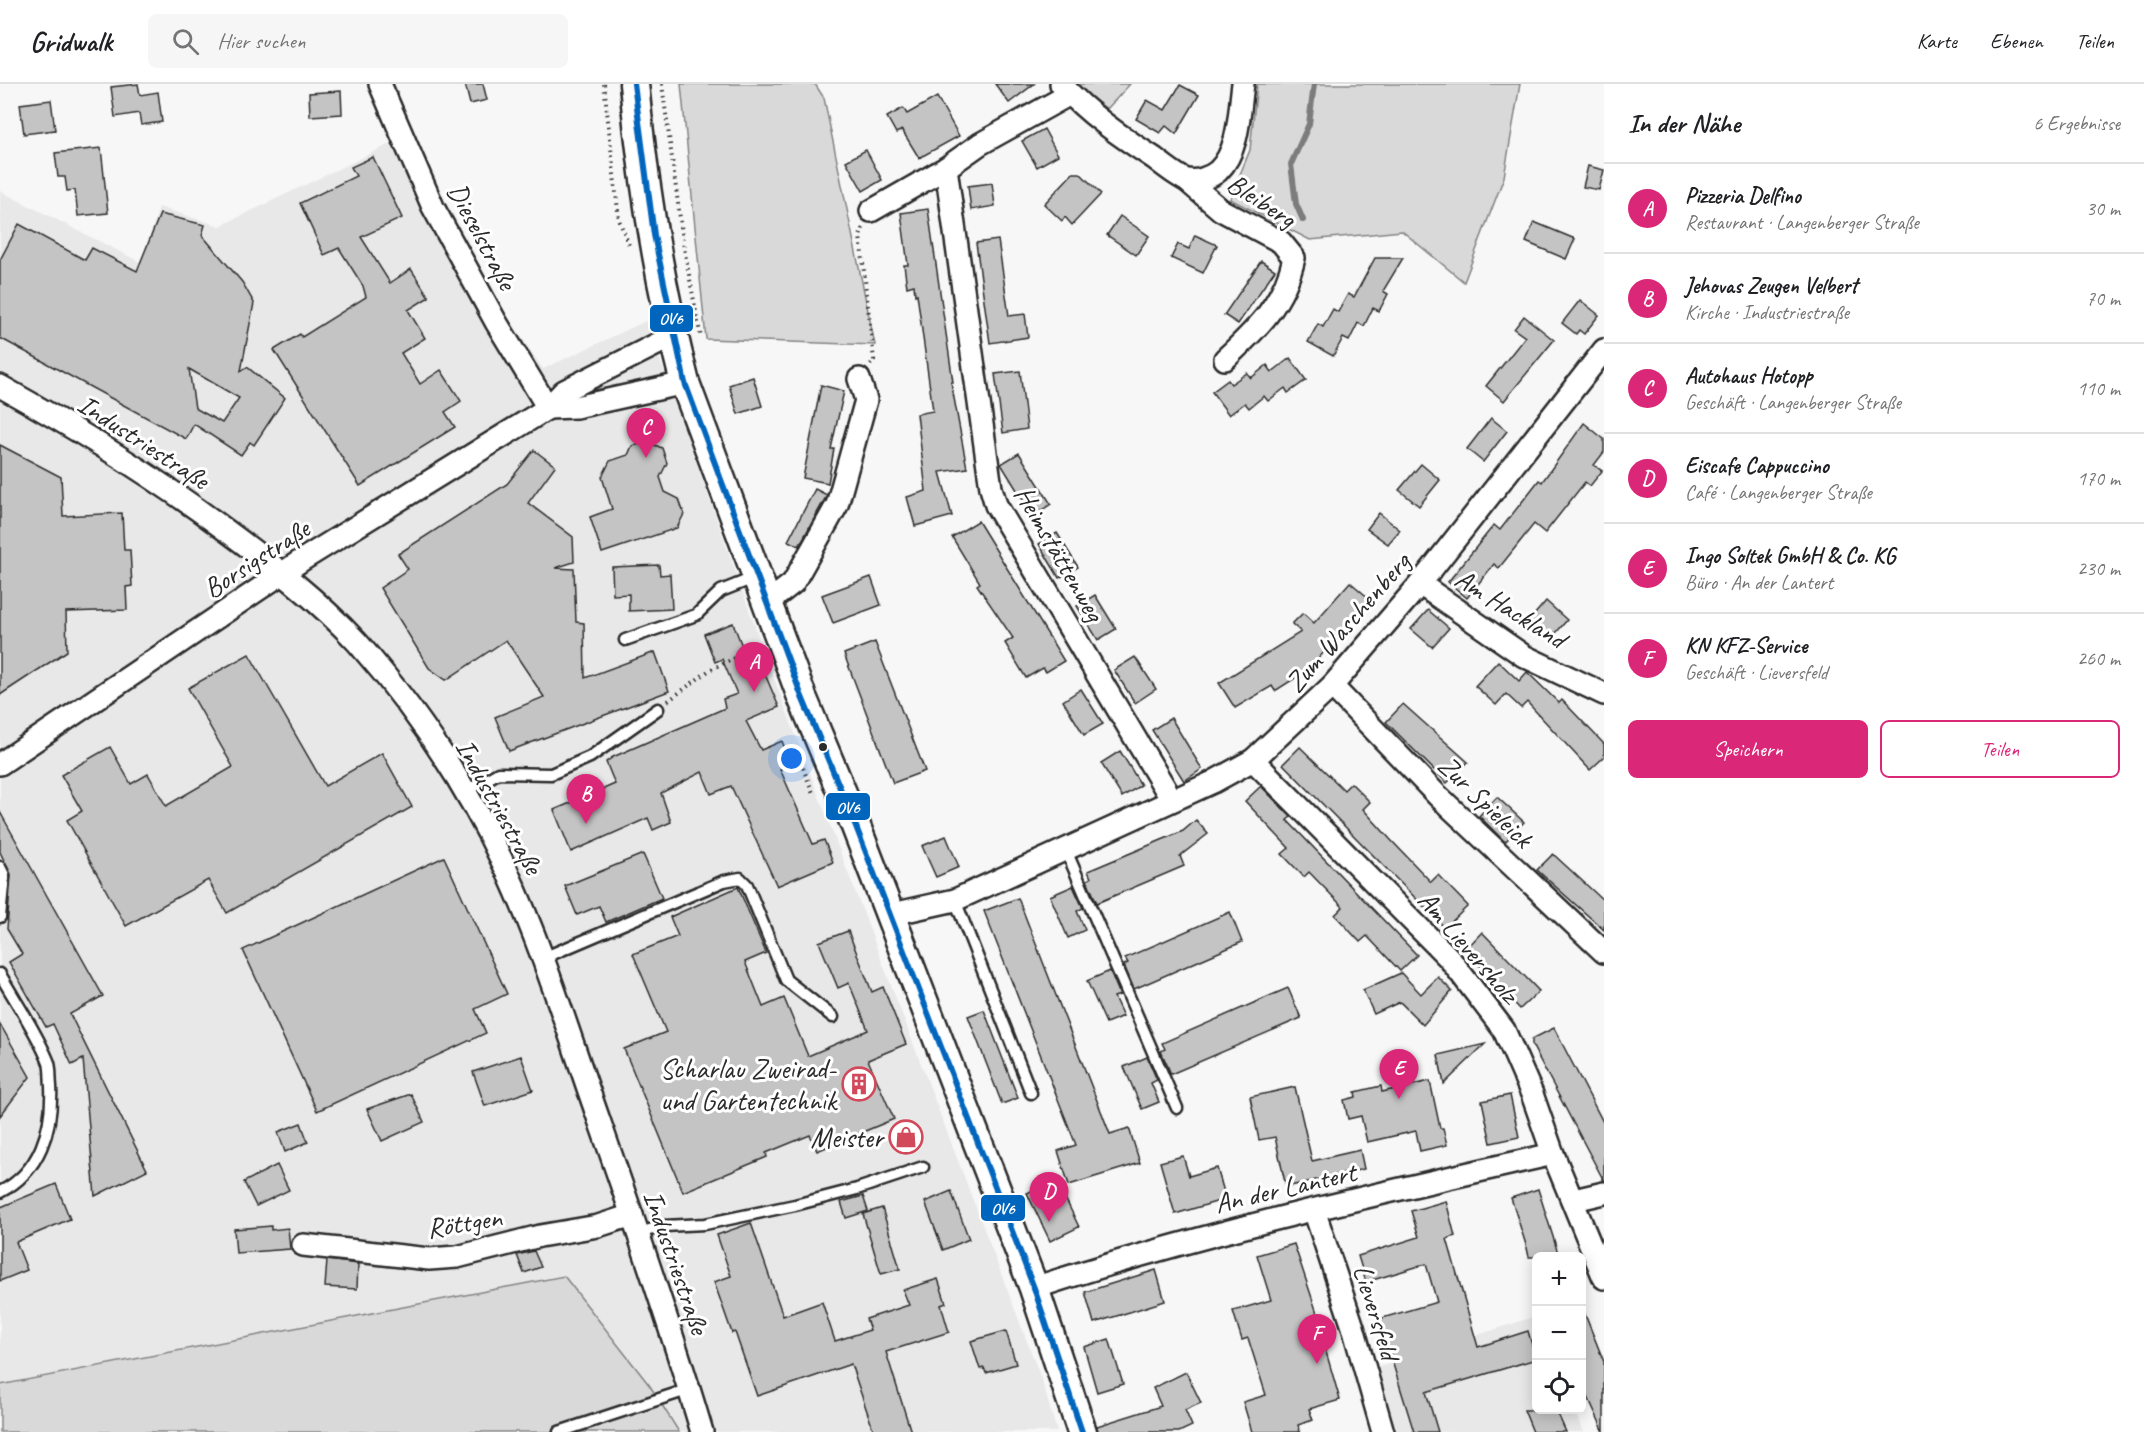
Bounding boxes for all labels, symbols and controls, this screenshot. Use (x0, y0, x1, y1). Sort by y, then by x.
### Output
search box (148, 14, 568, 68)
text: Gridwalk (30, 24, 112, 59)
icon: search (169, 25, 202, 58)
text: Hier suchen (217, 27, 305, 55)
text: Karte (1917, 28, 1957, 54)
text: Ebenen (1990, 28, 2043, 54)
text: Teilen (2076, 28, 2114, 54)
text: In der Nähe (1628, 107, 1740, 140)
text: 6 Ergebnisse (2033, 111, 2120, 136)
street label: Bleiberg (1221, 165, 1304, 236)
street label: Dieselstraße (440, 177, 526, 297)
text: Pizzeria Delfino (1685, 182, 1801, 210)
text: A (1642, 196, 1653, 221)
text: 30 m (2086, 196, 2120, 221)
text: Restaurant · Langenberger Straße (1685, 210, 1919, 235)
text: Jehovas Zeugen Velbert (1685, 272, 1858, 300)
text: B (1642, 286, 1653, 311)
text: 70 m (2086, 286, 2120, 311)
text: Kirche · Industriestraße (1685, 300, 1849, 325)
line badge: OV6 (649, 304, 694, 333)
text: OV6 (659, 309, 684, 329)
text: Autohaus Hotopp (1685, 362, 1812, 390)
text: C (1643, 376, 1652, 401)
text: 110 m (2077, 376, 2120, 401)
street label: Industriestraße (72, 386, 218, 498)
text: Geschäft · Langenberger Straße (1685, 390, 1901, 415)
pin: C (626, 408, 666, 458)
text: Eiscafe Cappuccino (1685, 452, 1829, 480)
text: D (1642, 466, 1653, 491)
text: 170 m (2077, 466, 2120, 491)
street label: Heimstättenweg (1007, 479, 1113, 629)
text: Café · Langenberger Straße (1685, 480, 1872, 505)
street label: Borsigstraße (196, 510, 318, 606)
text: Ingo Soltek GmbH & Co. KG (1685, 542, 1895, 570)
street label: Zum Waschenberg (1277, 544, 1419, 699)
text: E (1642, 556, 1653, 581)
text: 230 m (2077, 556, 2120, 581)
street label: Am Hackland (1449, 561, 1576, 658)
text: Büro · An der Lantert (1685, 570, 1833, 595)
text: KN KFZ-Service (1685, 632, 1807, 660)
pin: A (734, 642, 774, 692)
text: F (1643, 646, 1652, 671)
text: 260 m (2077, 646, 2120, 671)
text: Geschäft · Lieversfeld (1685, 660, 1828, 685)
button: Speichern (1628, 720, 1868, 778)
button: Teilen (1880, 720, 2120, 778)
street label: Industriestraße (448, 732, 552, 882)
unlabelled marker (817, 741, 829, 753)
your location (777, 744, 806, 773)
street label: Zur Spieleick (1431, 748, 1542, 856)
pin: B (566, 774, 606, 824)
line badge: OV6 (825, 792, 871, 821)
text: OV6 (836, 798, 861, 818)
street label: Am Lieversholz (1410, 883, 1529, 1012)
pin: E (1380, 1050, 1418, 1099)
place label: Scharlau Zweirad- und Gartentechnik (660, 1051, 839, 1118)
building icon: Scharlau Zweirad- und Gartentechnik (841, 1066, 877, 1102)
shop icon: Meister (888, 1119, 924, 1155)
place label: Meister (811, 1120, 885, 1155)
street label: An der Lantert (1211, 1154, 1362, 1221)
pin: D (1030, 1172, 1068, 1222)
street label: Industriestraße (636, 1186, 718, 1340)
line badge: OV6 (980, 1194, 1026, 1222)
street label: Röttgen (424, 1199, 505, 1246)
text: OV6 (991, 1199, 1016, 1219)
map controls (1532, 1252, 1586, 1414)
button: + (1532, 1252, 1586, 1306)
street label: Lieversfeld (1346, 1260, 1409, 1368)
button: − (1532, 1306, 1586, 1360)
pin: F (1298, 1314, 1336, 1364)
button: locate (1532, 1360, 1586, 1414)

